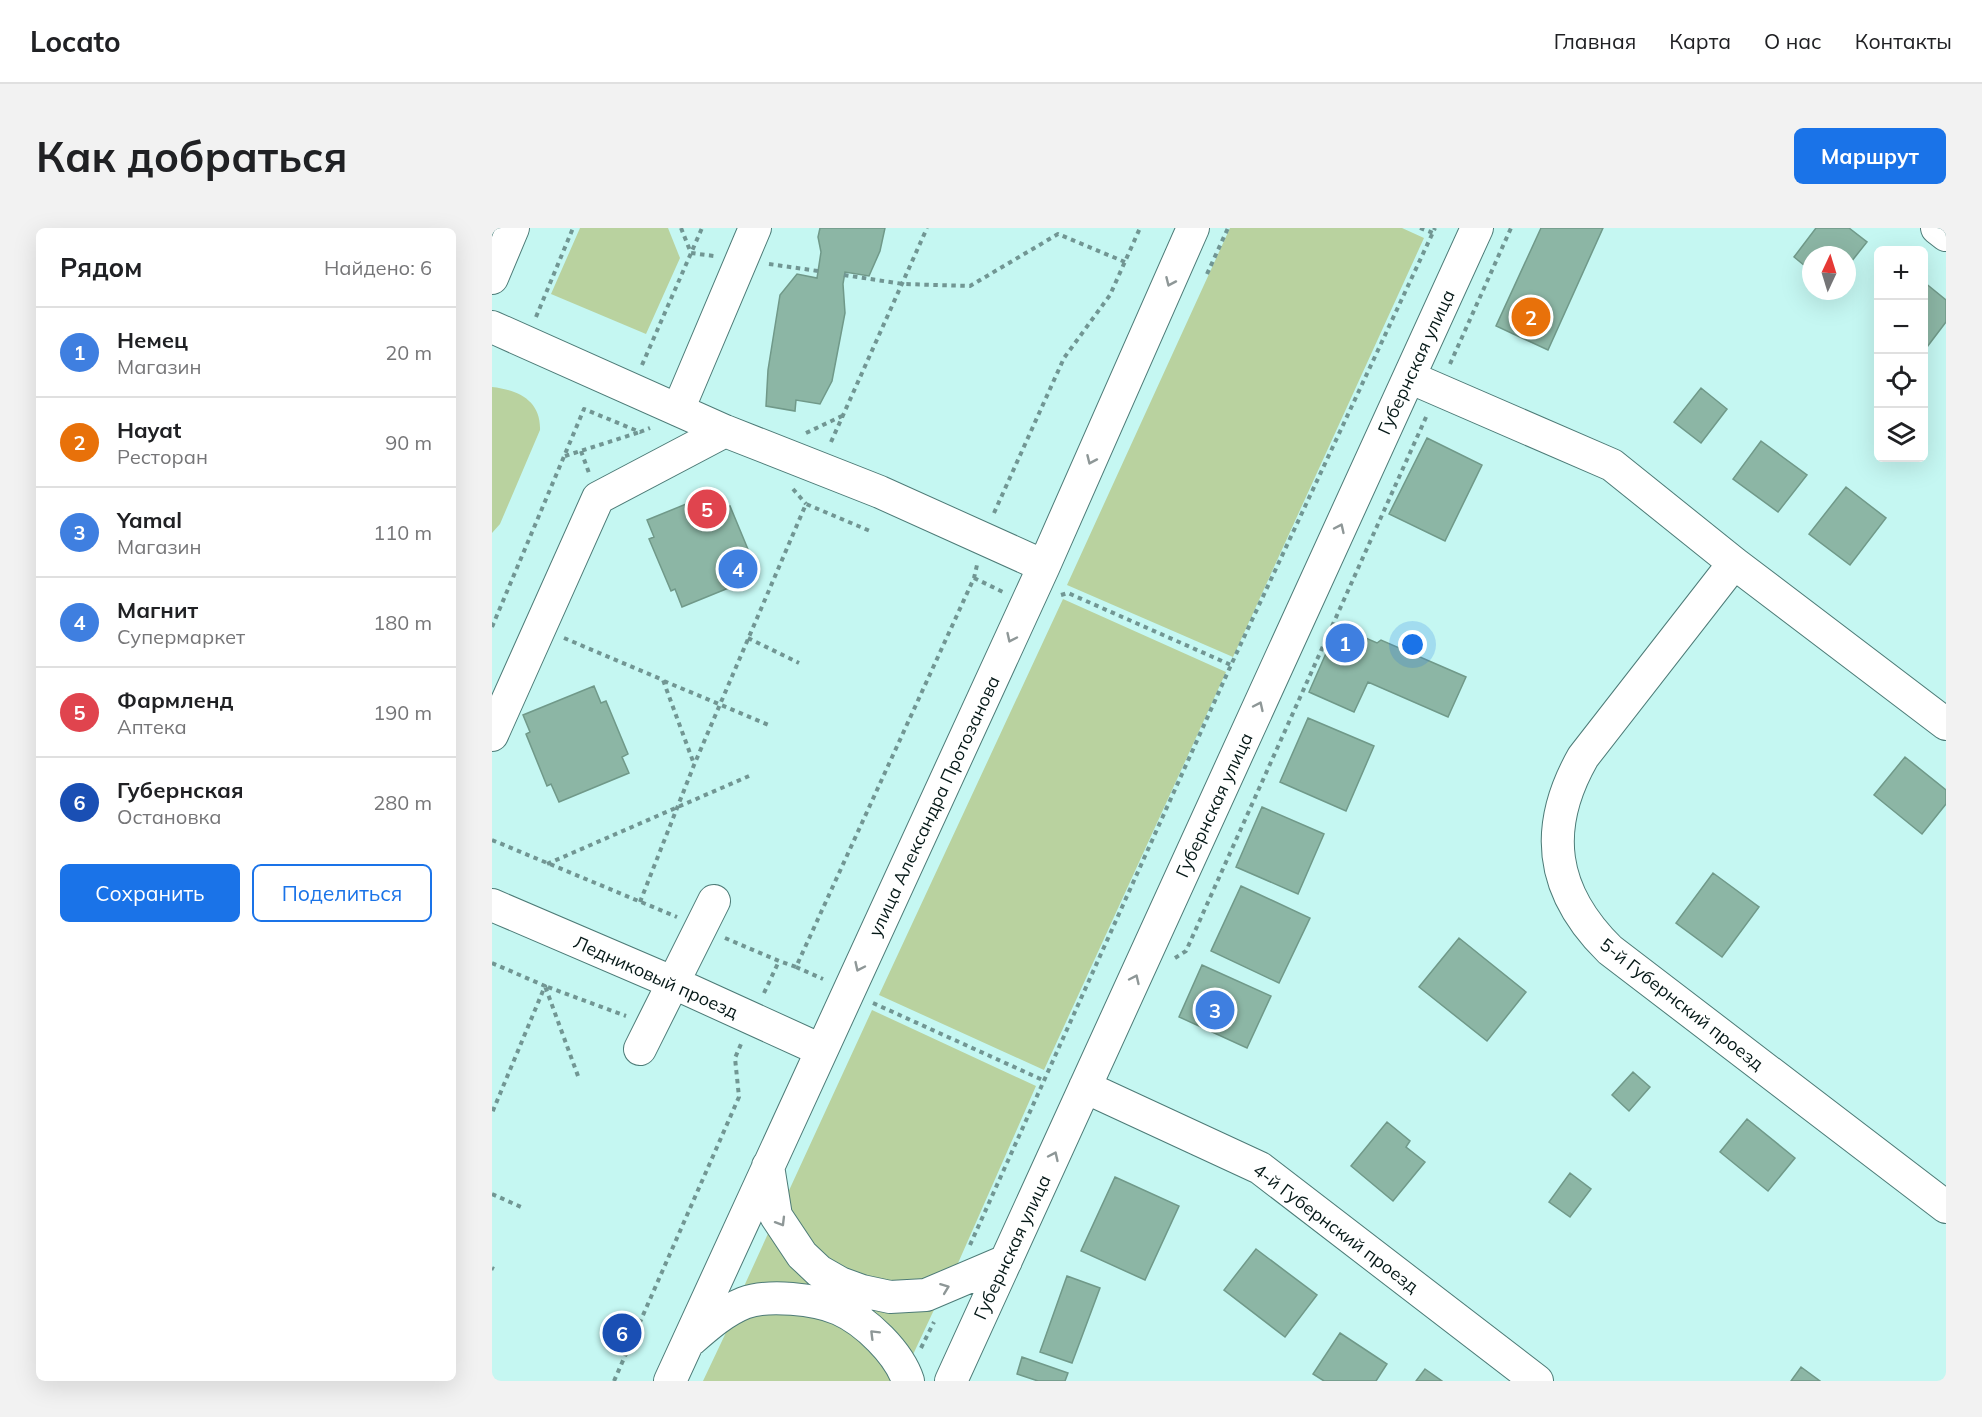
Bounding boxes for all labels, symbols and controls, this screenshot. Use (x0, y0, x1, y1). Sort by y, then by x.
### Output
text: Locato (30, 24, 121, 59)
text: Главная (1554, 28, 1636, 54)
text: Карта (1669, 28, 1731, 54)
text: О нас (1764, 28, 1822, 54)
text: Контакты (1855, 28, 1952, 54)
button: Маршрут (1794, 128, 1946, 184)
text: Как добраться (36, 130, 348, 183)
north arrow (1802, 246, 1856, 300)
map controls (1874, 246, 1928, 462)
button: + (1874, 246, 1928, 300)
text: Рядом (60, 251, 143, 284)
text: Найдено: 6 (324, 255, 432, 280)
one-way arrow (1165, 275, 1177, 286)
street label: Губернская улица (1372, 286, 1460, 438)
pin: 2 (1512, 294, 1550, 340)
button: − (1874, 300, 1928, 354)
text: Немец (117, 326, 188, 354)
text: 1 (74, 340, 86, 365)
text: 20 m (385, 340, 432, 365)
text: Магазин (117, 354, 201, 379)
button: locate (1874, 354, 1928, 408)
button: layers (1874, 408, 1928, 462)
text: Hayat (117, 416, 181, 444)
text: 2 (74, 430, 86, 455)
text: 90 m (385, 430, 432, 455)
text: Ресторан (117, 444, 208, 469)
one-way arrow (1086, 454, 1098, 465)
pin: 5 (688, 486, 726, 532)
text: Yamal (117, 506, 182, 534)
text: 3 (74, 520, 86, 545)
text: 110 m (373, 520, 432, 545)
one-way arrow (1333, 524, 1345, 535)
text: Магазин (117, 534, 201, 559)
pin: 4 (718, 546, 758, 592)
text: Магнит (117, 596, 198, 624)
text: 4 (74, 610, 86, 635)
text: 180 m (373, 610, 432, 635)
pin: 1 (1326, 620, 1364, 666)
text: Супермаркет (117, 624, 245, 649)
your location (1398, 630, 1427, 659)
one-way arrow (1007, 631, 1019, 642)
street label: улица Александра Протозанова (863, 672, 1005, 940)
text: Фармленд (117, 686, 234, 714)
text: 5 (74, 700, 86, 725)
text: 190 m (373, 700, 432, 725)
one-way arrow (1252, 701, 1264, 712)
text: Аптека (117, 714, 187, 739)
street label: Губернская улица (1170, 729, 1258, 881)
text: Губернская (117, 776, 244, 804)
text: 6 (74, 790, 86, 815)
text: 280 m (373, 790, 432, 815)
text: Остановка (117, 804, 222, 829)
button: Сохранить (60, 864, 240, 922)
button: Поделиться (252, 864, 432, 922)
street label: Ледниковый проезд (570, 930, 742, 1024)
street label: 5-й Губернский проезд (1596, 933, 1769, 1075)
one-way arrow (854, 961, 866, 972)
one-way arrow (1127, 974, 1139, 985)
pin: 3 (1196, 988, 1234, 1032)
one-way arrow (1046, 1151, 1058, 1162)
street label: 4-й Губернский проезд (1249, 1158, 1423, 1298)
street label: Губернская улица (968, 1171, 1056, 1323)
one-way arrow (773, 1216, 785, 1226)
one-way arrow (939, 1283, 950, 1295)
pin: 6 (602, 1310, 642, 1356)
one-way arrow (871, 1330, 881, 1341)

